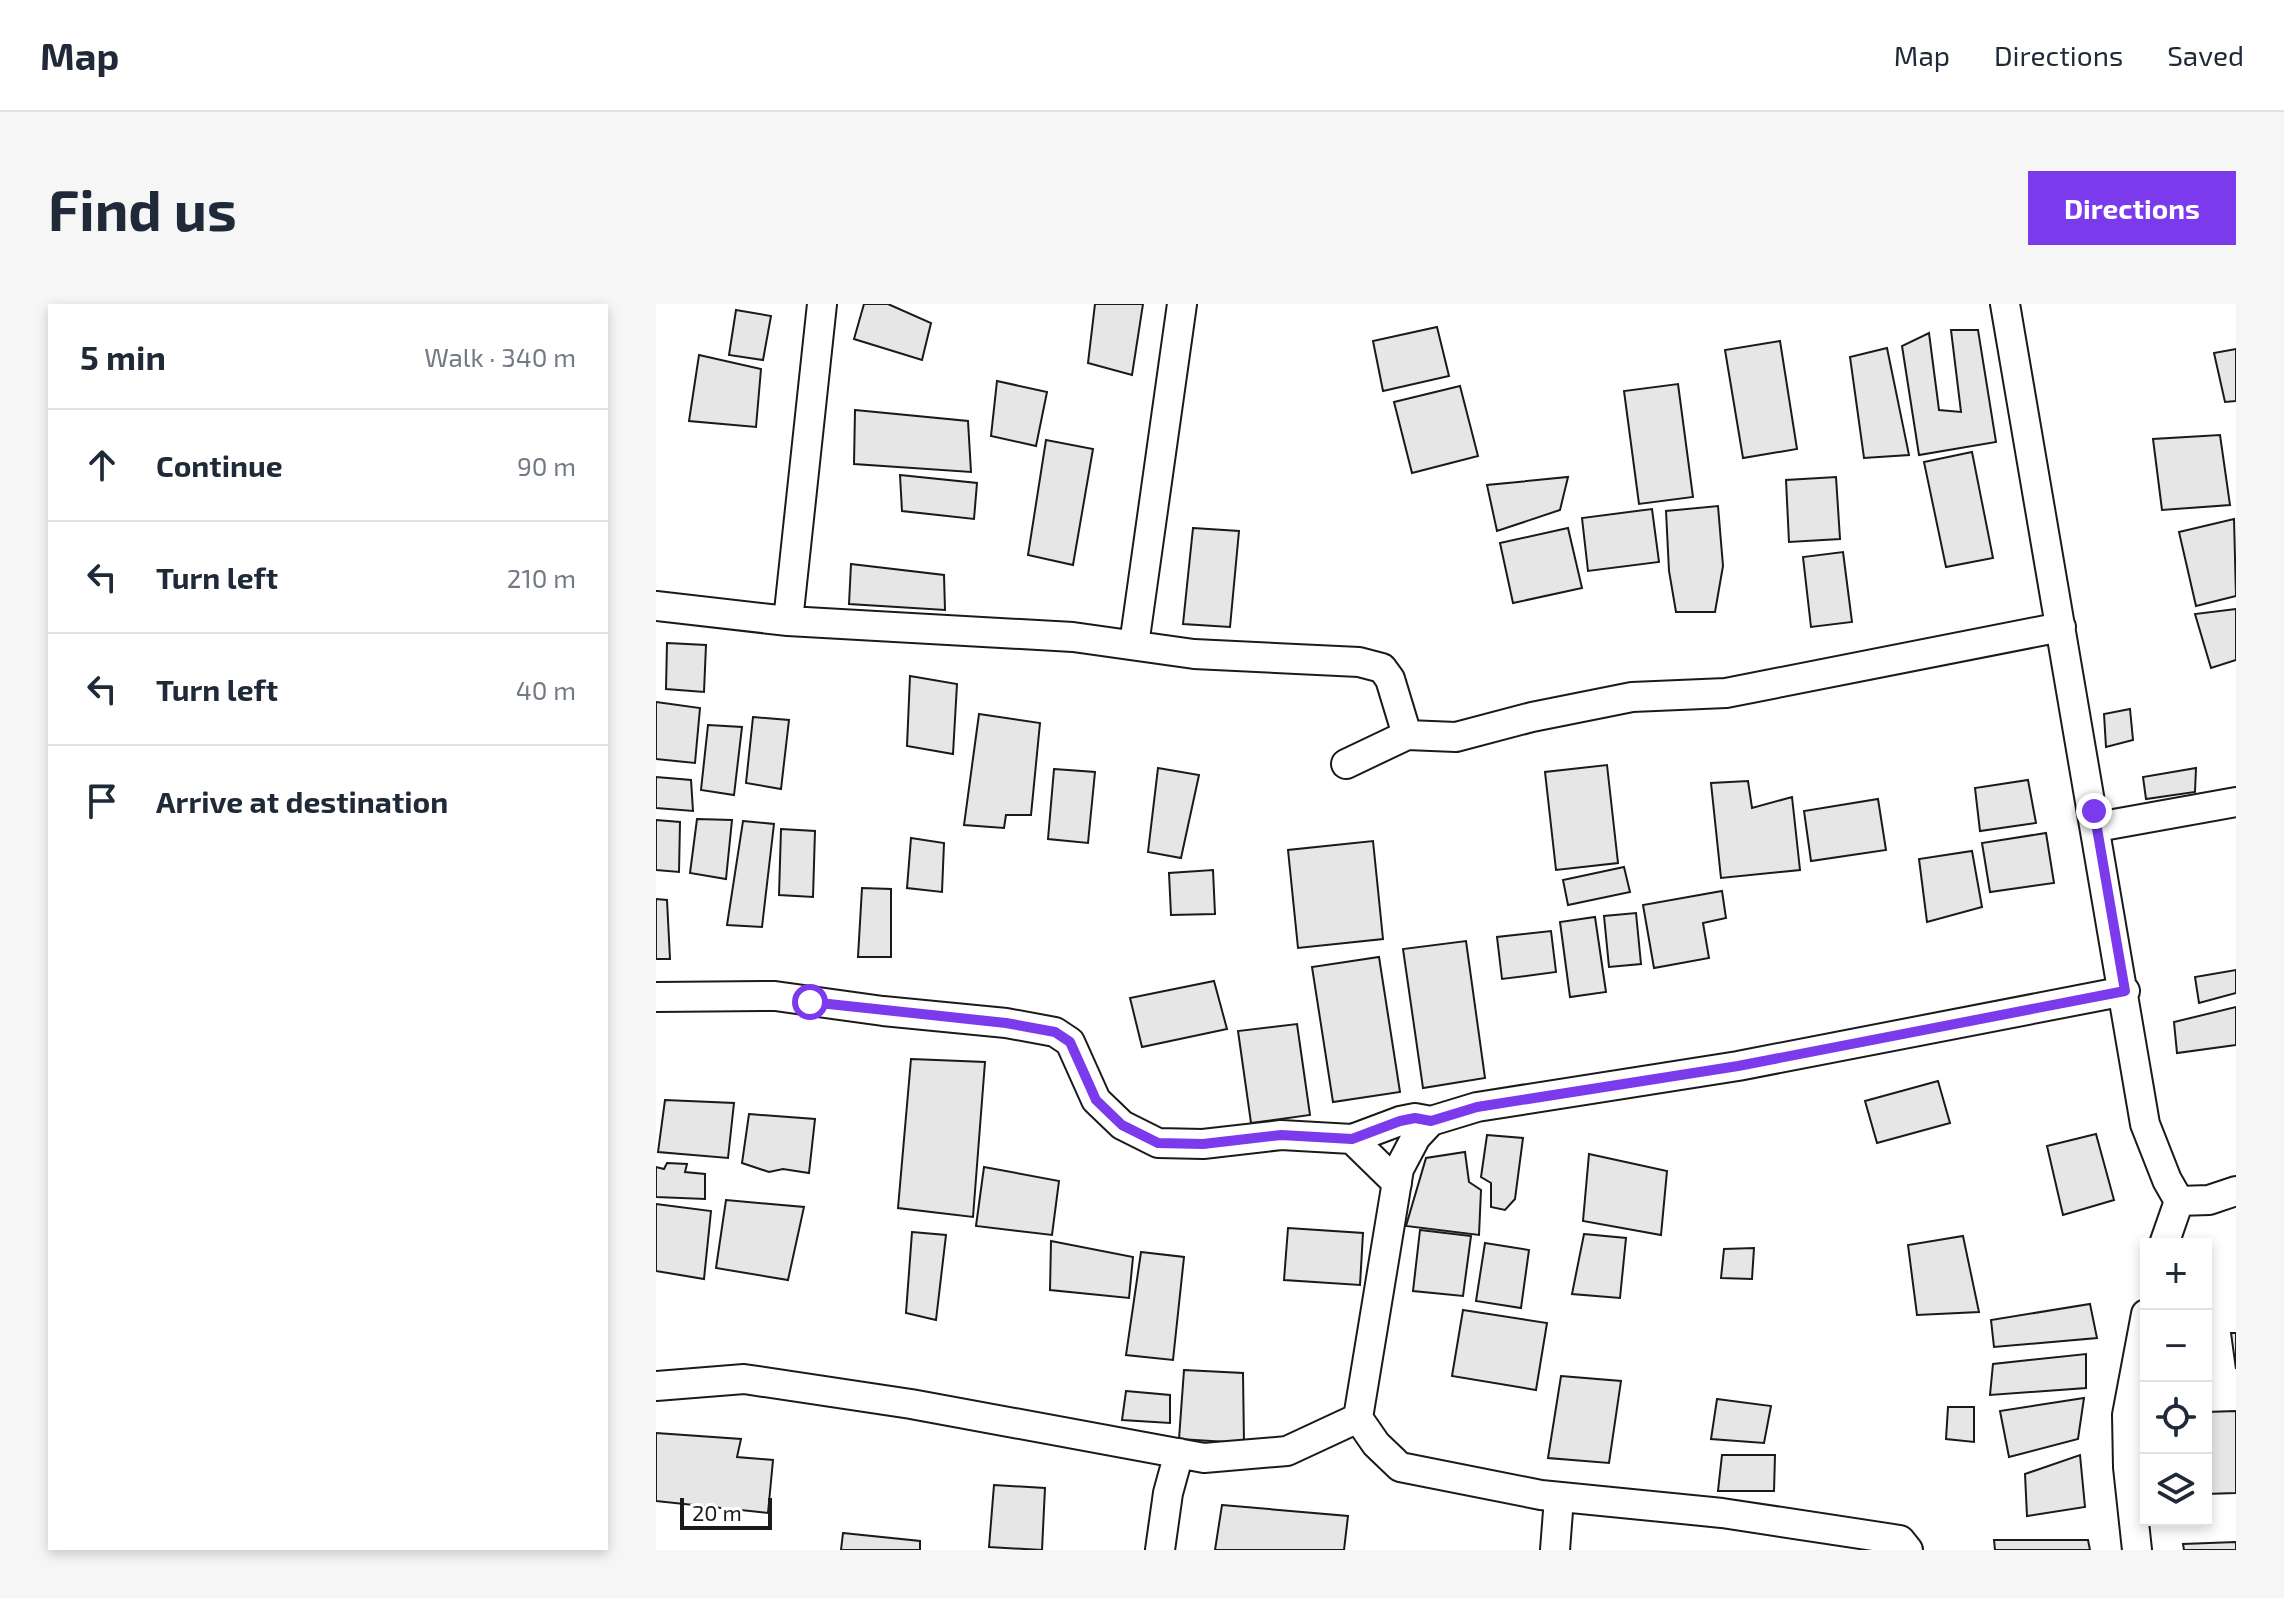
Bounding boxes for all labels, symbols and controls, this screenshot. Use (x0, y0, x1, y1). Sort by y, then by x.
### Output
text: Map (40, 32, 119, 78)
text: Map (1894, 38, 1950, 72)
text: Directions (1994, 38, 2123, 72)
text: Saved (2167, 38, 2244, 72)
button: Directions (2028, 171, 2236, 245)
text: Find us (48, 175, 237, 242)
text: 5 min (80, 336, 166, 377)
text: Walk · 340 m (424, 341, 576, 372)
icon: ahead (80, 443, 124, 487)
text: Continue (156, 447, 283, 483)
text: 90 m (517, 450, 576, 481)
icon: left (80, 555, 124, 599)
text: Turn left (156, 559, 278, 595)
text: 210 m (507, 562, 576, 593)
icon: left (80, 667, 124, 711)
text: Turn left (156, 671, 278, 707)
text: 40 m (516, 674, 576, 705)
icon: arrive (80, 779, 124, 823)
text: Arrive at destination (156, 783, 448, 819)
route end (2076, 793, 2112, 829)
route start (792, 984, 828, 1020)
map controls (2140, 1238, 2212, 1526)
button: + (2140, 1238, 2212, 1310)
button: − (2140, 1310, 2212, 1382)
button: locate (2140, 1382, 2212, 1454)
button: layers (2140, 1454, 2212, 1526)
scale bar (680, 1494, 772, 1530)
text: 20 m (692, 1499, 742, 1525)

